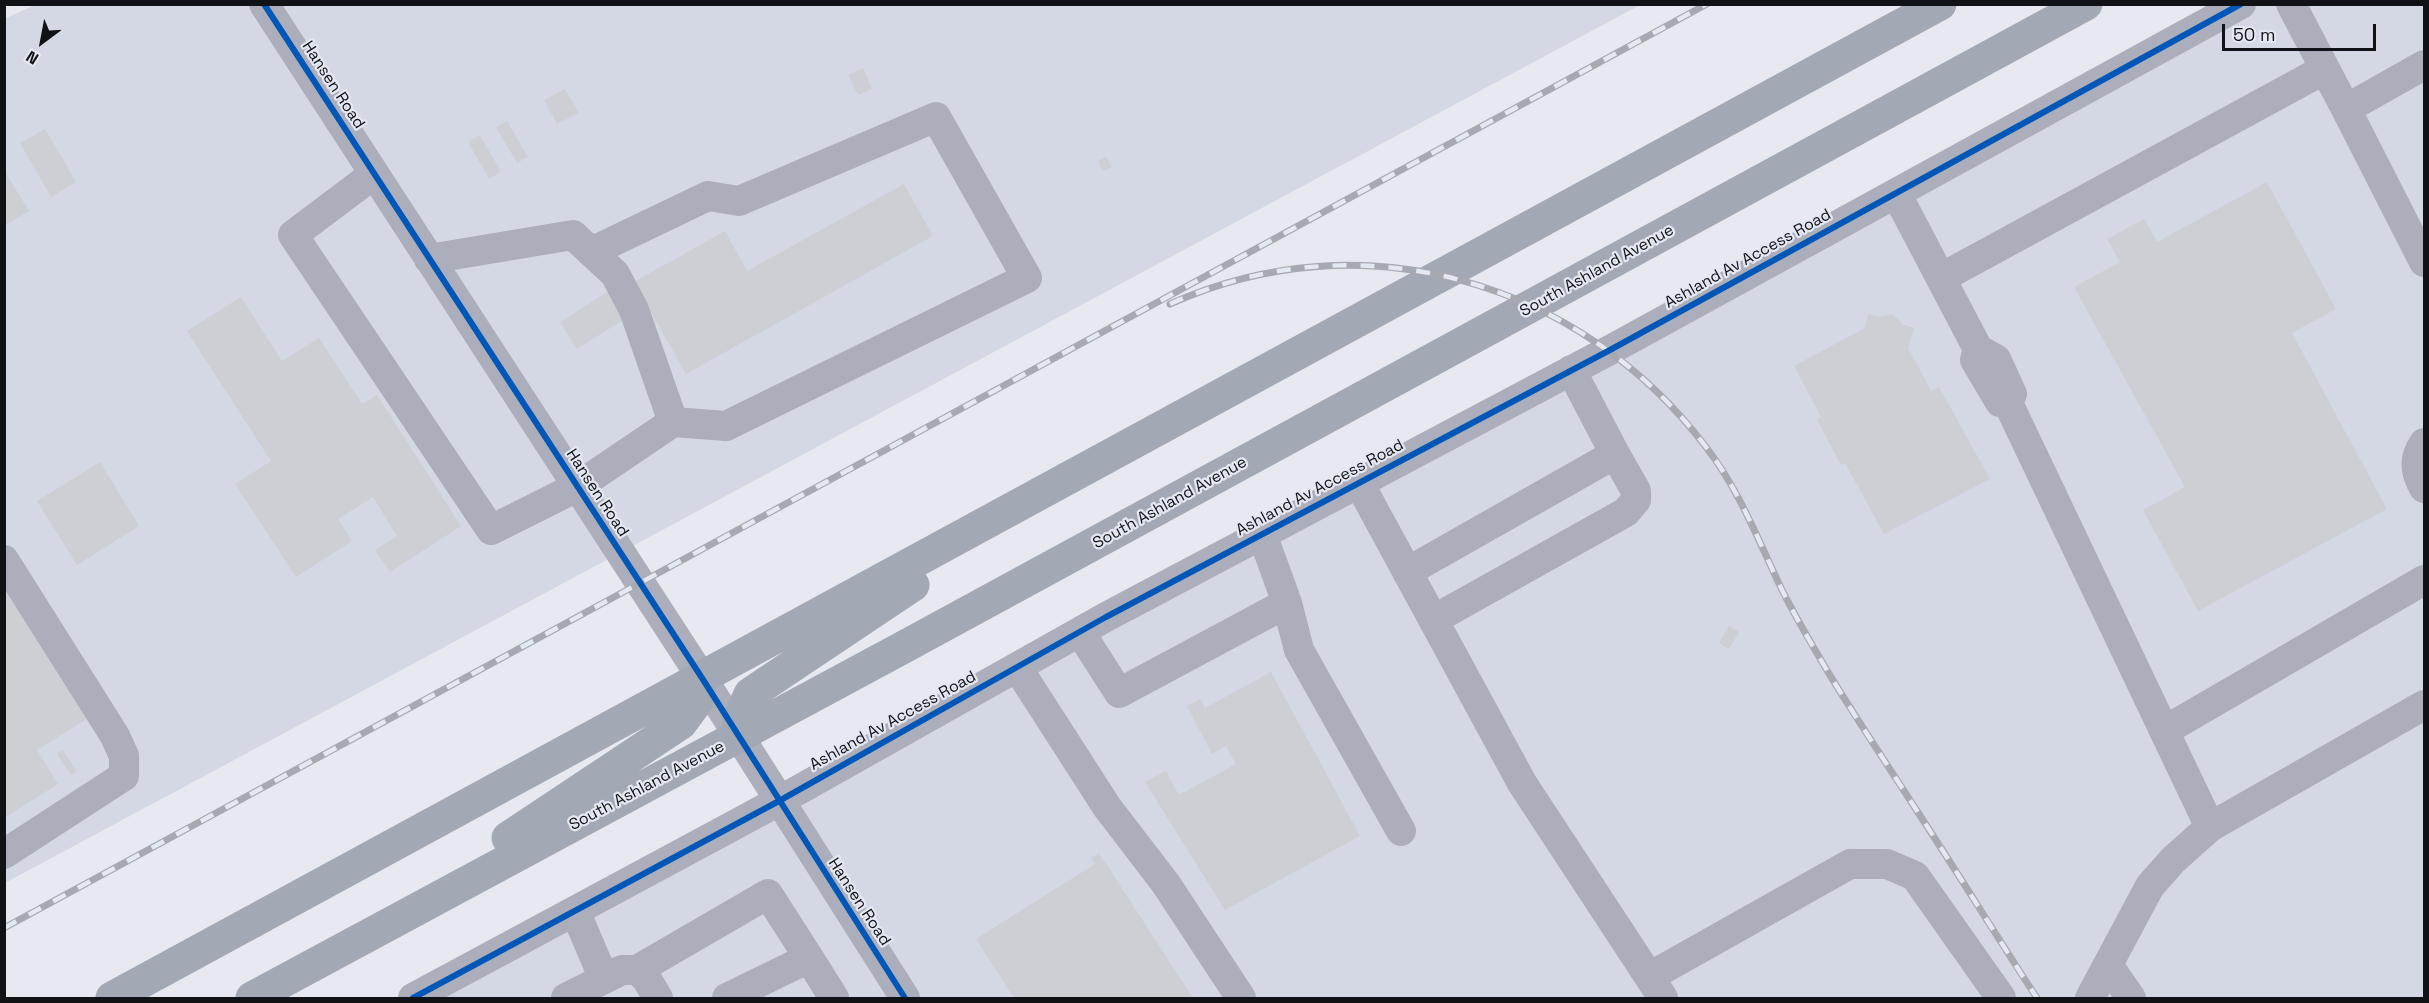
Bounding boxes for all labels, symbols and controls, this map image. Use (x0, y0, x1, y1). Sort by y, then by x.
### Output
north arrow (12, 12, 72, 72)
scale bar (2225, 12, 2380, 50)
text: 50 m (2233, 23, 2275, 46)
street label: Hansen Road (298, 38, 368, 132)
text: N (22, 46, 42, 69)
street label: Ashland Av Access Road (1662, 205, 1834, 313)
street label: South Ashland Avenue (1517, 221, 1677, 321)
street label: Ashland Av Access Road (1233, 436, 1407, 540)
street label: Hansen Road (562, 446, 632, 540)
street label: South Ashland Avenue (1090, 453, 1250, 553)
street label: Ashland Av Access Road (807, 667, 979, 775)
street label: South Ashland Avenue (566, 737, 728, 835)
street label: Hansen Road (824, 855, 894, 949)

